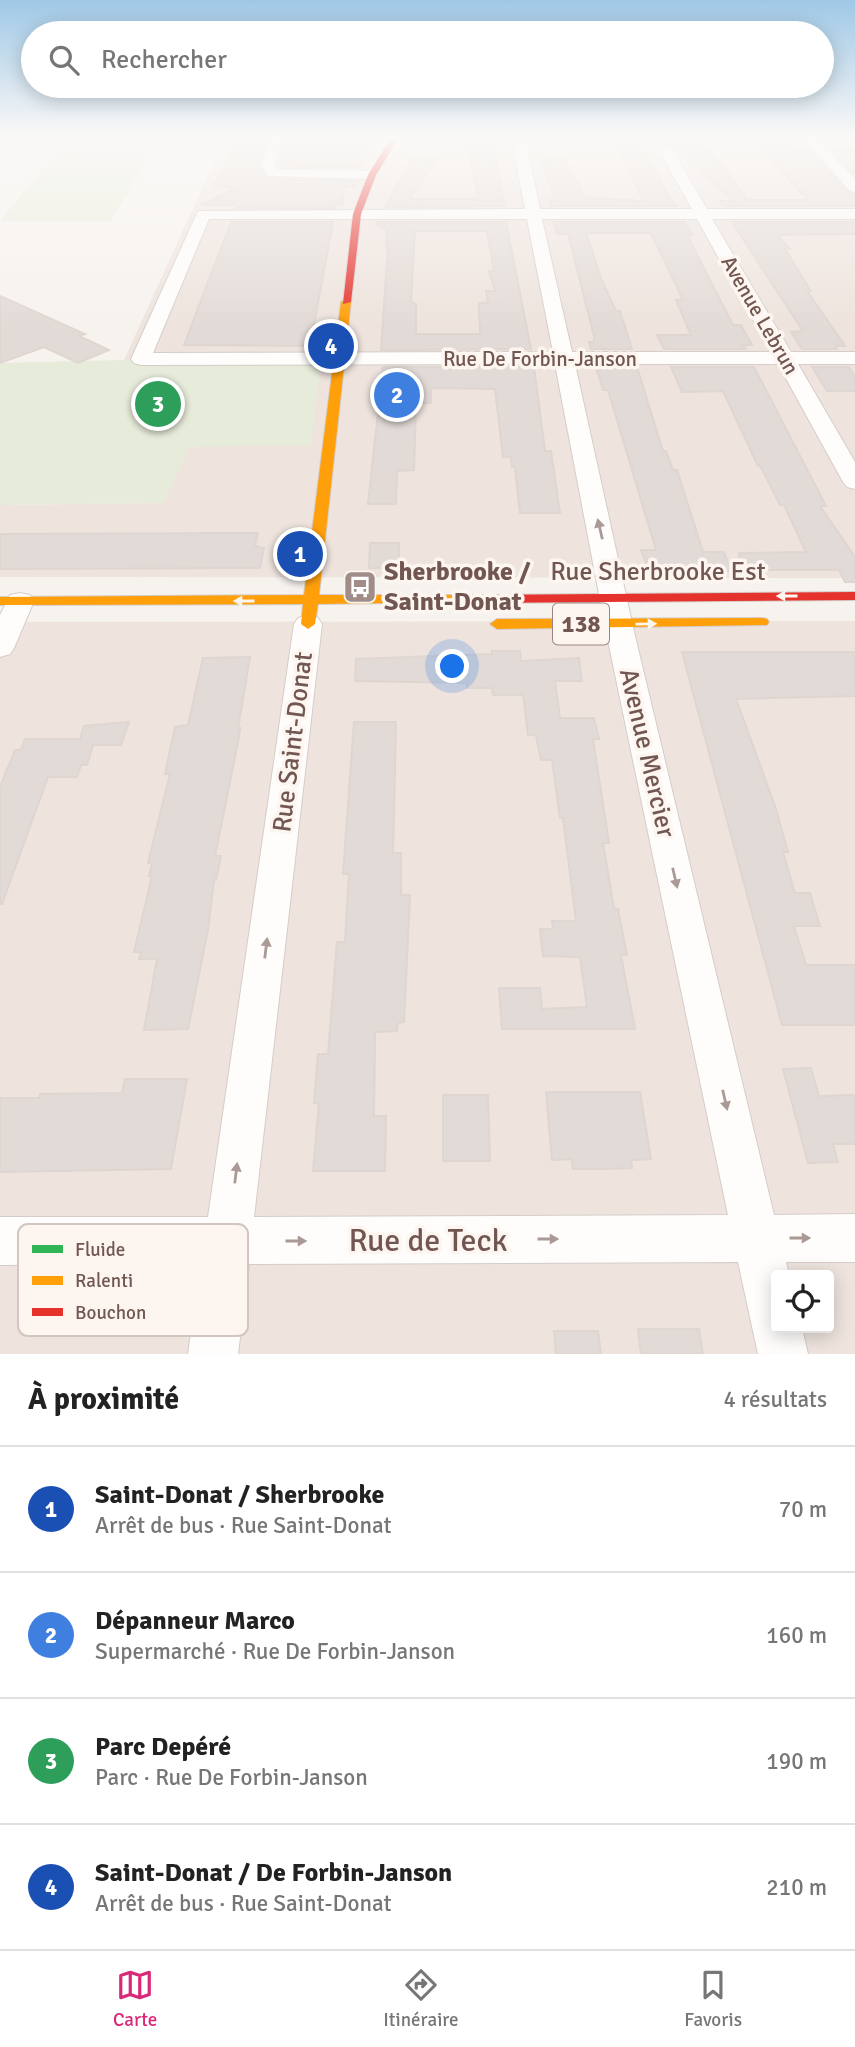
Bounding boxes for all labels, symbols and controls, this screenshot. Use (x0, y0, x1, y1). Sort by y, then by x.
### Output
search box (21, 21, 834, 98)
icon: search (45, 41, 83, 79)
text: Rechercher (101, 44, 227, 76)
street label: Avenue Lebrun (715, 251, 805, 379)
pin: 4 (308, 320, 354, 372)
street label: Rue De Forbin-Janson (443, 346, 637, 372)
pin: 2 (374, 369, 420, 421)
pin: 3 (135, 378, 181, 430)
one-way arrow (594, 518, 605, 540)
pin: 1 (277, 528, 323, 580)
place label: Sherbrooke / Saint-Donat (384, 556, 531, 618)
street label: Rue Sherbrooke Est (550, 556, 766, 588)
bus stop icon: Sherbrooke / Saint-Donat (341, 568, 379, 606)
one-way arrow (776, 590, 798, 602)
one-way arrow (232, 595, 254, 607)
road number: 138 (553, 604, 609, 644)
one-way arrow (635, 618, 657, 630)
your location (435, 649, 469, 683)
street label: Rue Saint-Donat (266, 650, 320, 834)
street label: Avenue Mercier (612, 665, 682, 841)
one-way arrow (670, 867, 681, 889)
one-way arrow (260, 937, 271, 959)
one-way arrow (719, 1089, 730, 1111)
one-way arrow (231, 1162, 242, 1184)
street label: Rue de Teck (348, 1221, 508, 1260)
legend (18, 1224, 248, 1336)
one-way arrow (789, 1232, 811, 1244)
one-way arrow (537, 1234, 559, 1245)
one-way arrow (285, 1235, 307, 1247)
text: Fluide (75, 1238, 125, 1262)
text: Ralenti (75, 1269, 133, 1293)
map controls (771, 1270, 834, 1333)
button: locate (771, 1270, 834, 1333)
text: Bouchon (75, 1301, 146, 1325)
text: À proximité (28, 1381, 179, 1418)
text: 4 résultats (723, 1385, 827, 1414)
text: Saint-Donat / Sherbrooke (95, 1479, 385, 1511)
text: 1 (45, 1495, 57, 1524)
text: 70 m (779, 1495, 827, 1524)
text: Arrêt de bus · Rue Saint-Donat (95, 1511, 391, 1540)
text: Dépanneur Marco (95, 1605, 295, 1637)
text: 2 (45, 1621, 57, 1650)
text: 160 m (766, 1621, 827, 1650)
text: Supermarché · Rue De Forbin-Janson (95, 1637, 455, 1666)
text: Parc Depéré (95, 1731, 231, 1763)
text: 3 (45, 1747, 57, 1776)
text: 190 m (766, 1747, 827, 1776)
text: Parc · Rue De Forbin-Janson (95, 1763, 368, 1792)
text: Saint-Donat / De Forbin-Janson (95, 1857, 452, 1889)
text: 4 (45, 1873, 57, 1902)
text: 210 m (766, 1873, 827, 1902)
text: Arrêt de bus · Rue Saint-Donat (95, 1889, 391, 1918)
tab: Carte (113, 1966, 157, 2032)
tab: Itinéraire (383, 1966, 458, 2032)
tab: Favoris (684, 1966, 742, 2032)

